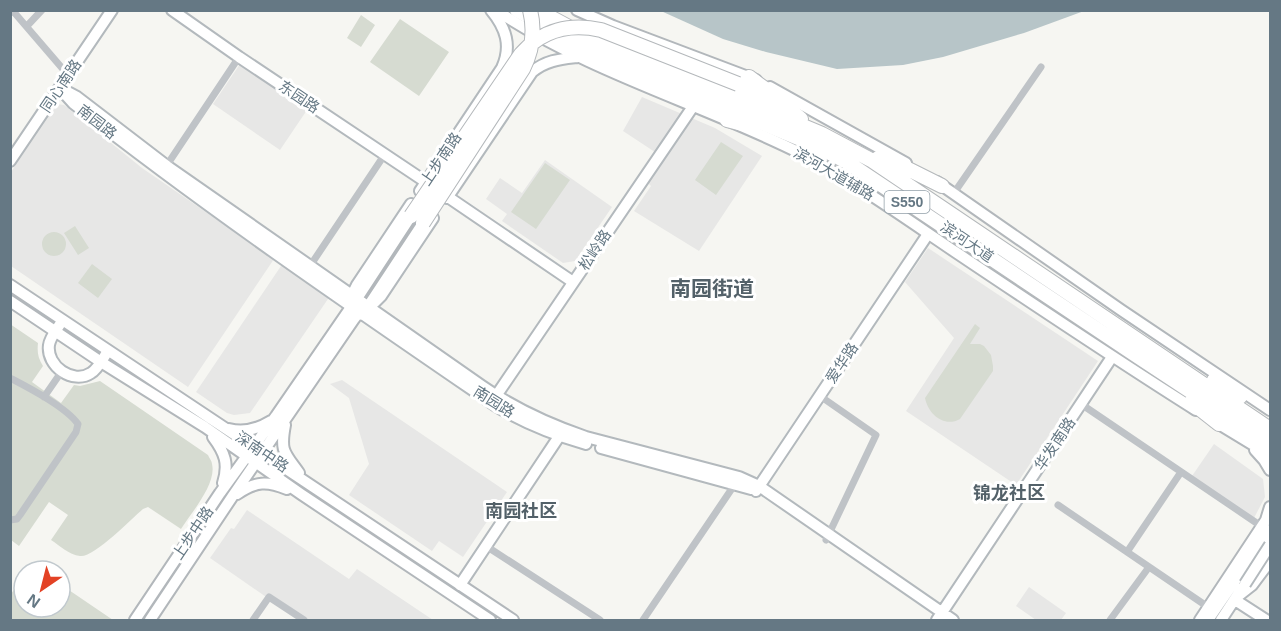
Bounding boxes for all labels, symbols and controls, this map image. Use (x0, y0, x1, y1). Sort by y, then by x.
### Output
street label: 同心南路 (37, 56, 84, 115)
street label: 东园路 (276, 77, 323, 116)
street label: 南园路 (74, 101, 120, 142)
street label: 上步南路 (417, 129, 464, 188)
street label: 滨河大道辅路 (791, 144, 877, 203)
road number: S550 (884, 191, 930, 213)
street label: 滨河大道 (938, 218, 997, 265)
street label: 松岭路 (575, 226, 614, 273)
district label: 南园街道 (670, 277, 754, 300)
street label: 爱华路 (822, 339, 861, 386)
street label: 南园路 (471, 382, 518, 421)
street label: 华发南路 (1031, 414, 1078, 473)
street label: 深南中路 (233, 428, 292, 475)
district label: 锦龙社区 (973, 483, 1045, 503)
district label: 南园社区 (485, 501, 557, 521)
street label: 上步中路 (169, 503, 216, 562)
north arrow (12, 559, 72, 619)
text: N (24, 591, 43, 611)

